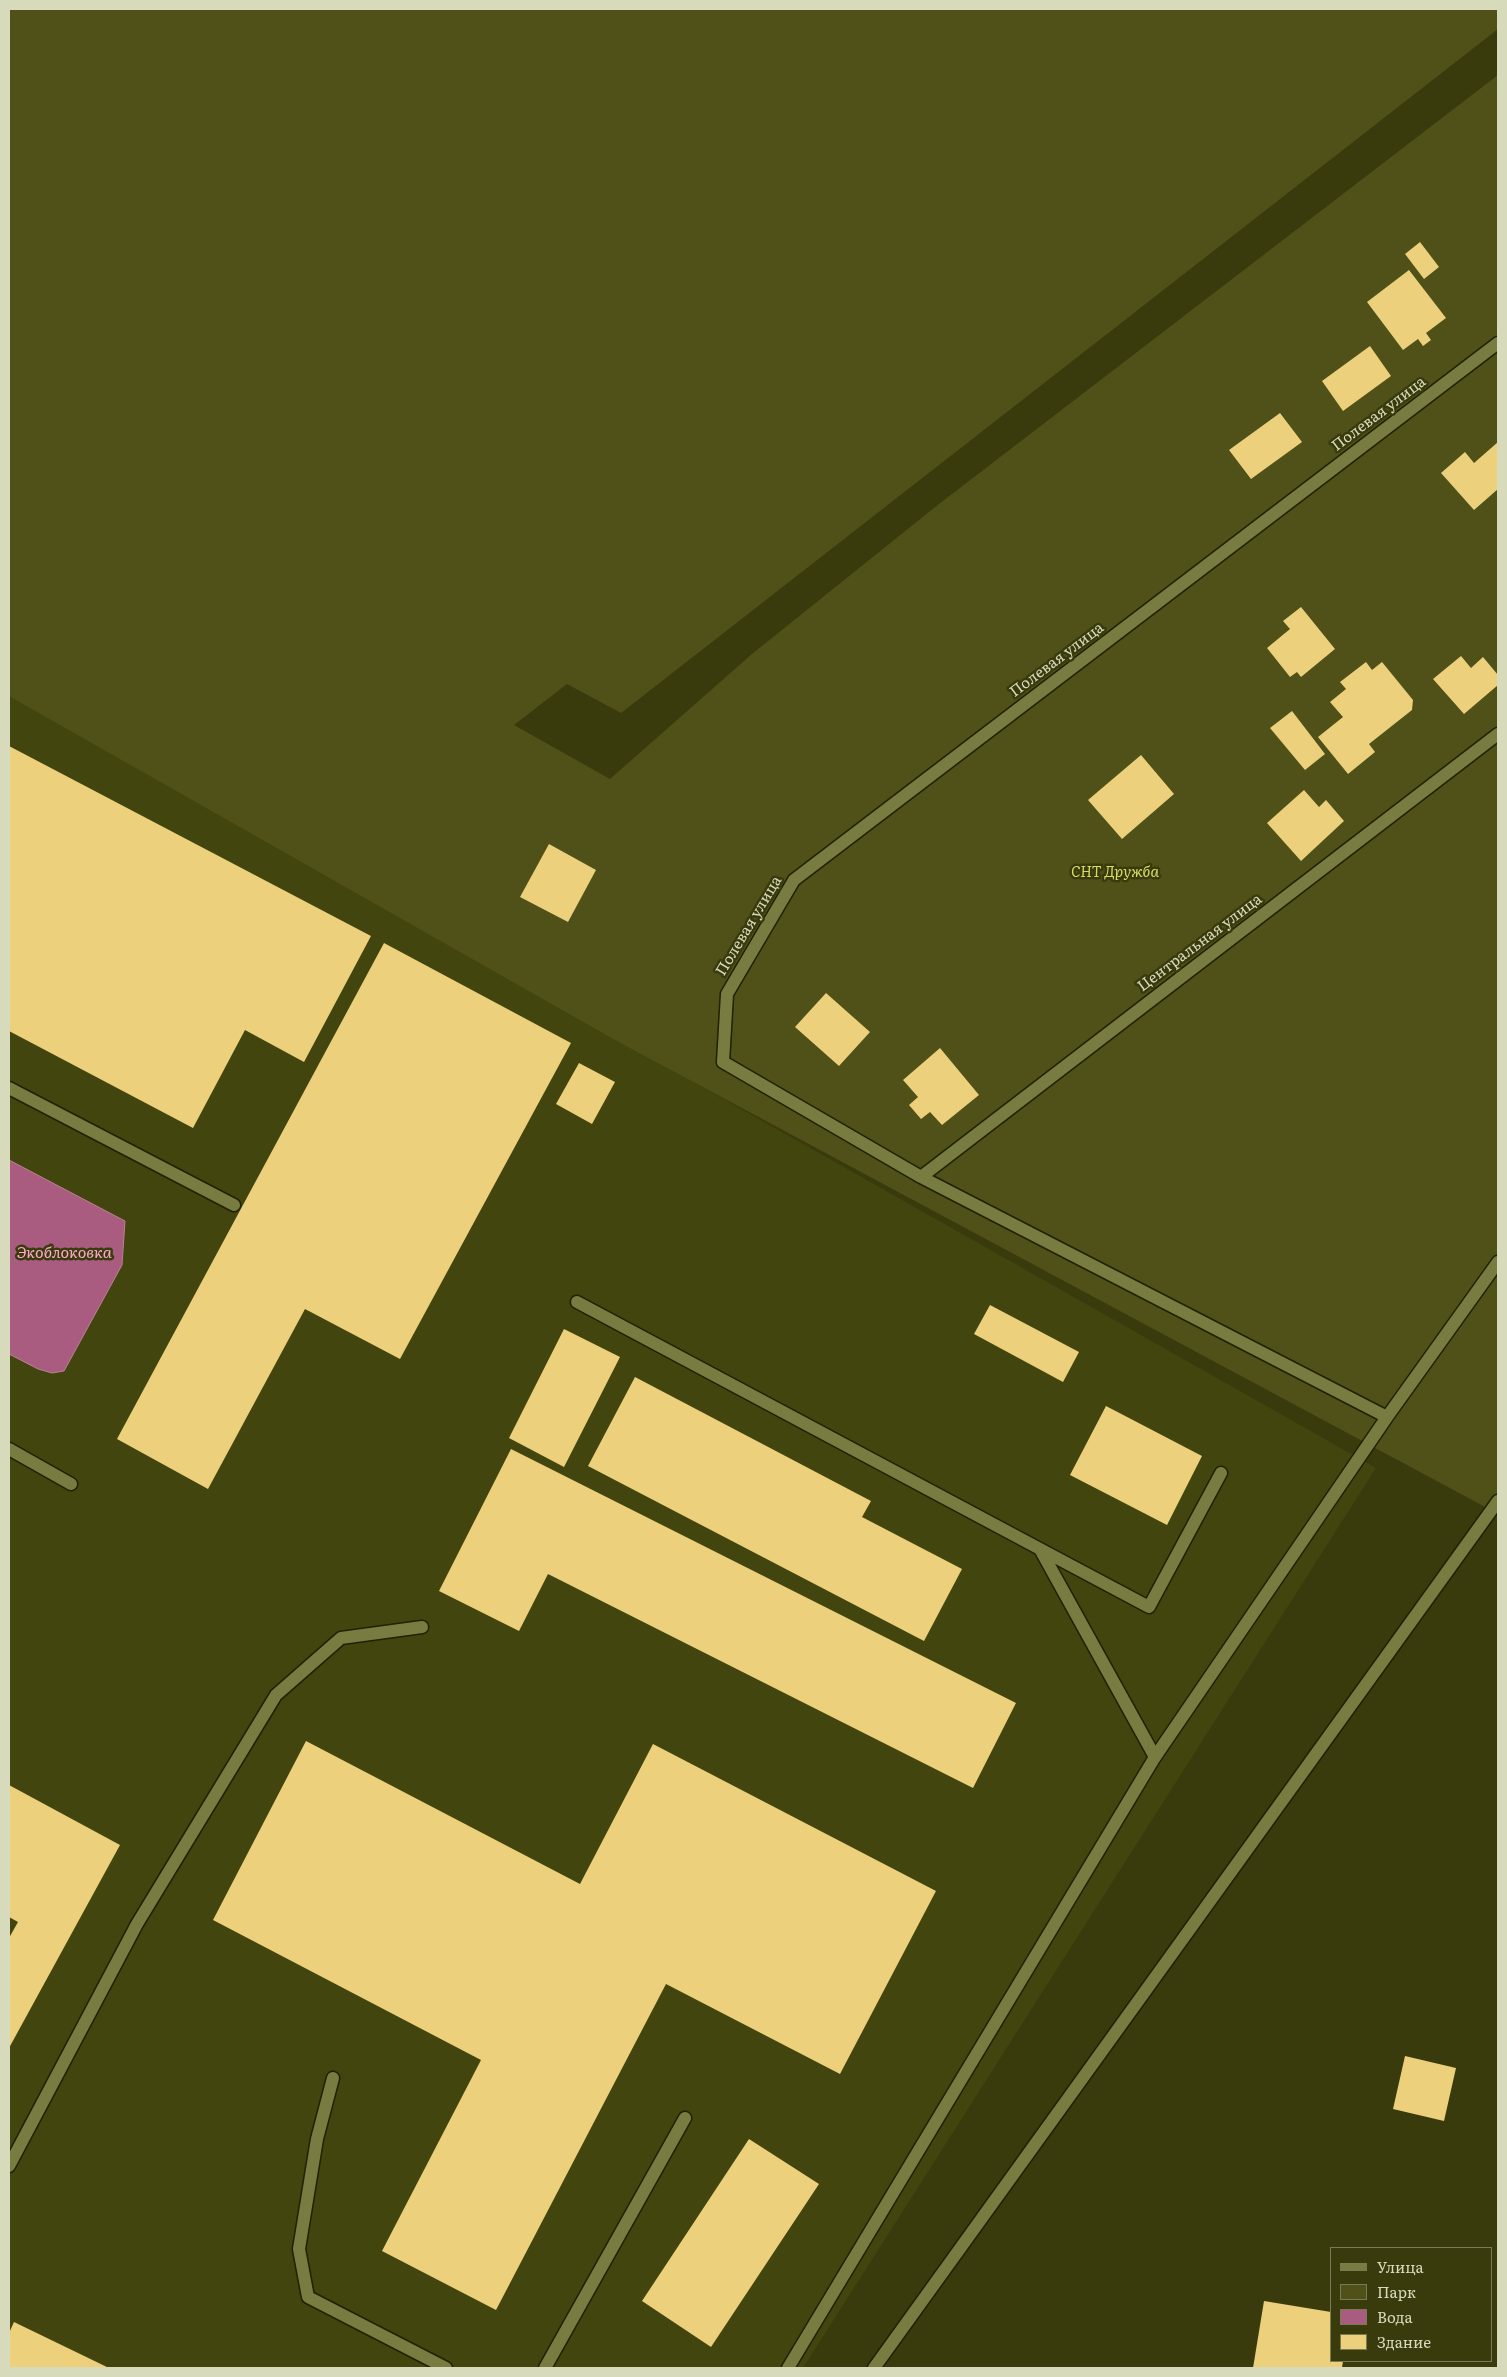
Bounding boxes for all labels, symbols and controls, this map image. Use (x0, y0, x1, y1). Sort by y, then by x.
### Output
street label: Полевая улица (1328, 373, 1430, 455)
street label: Полевая улица (1006, 619, 1108, 701)
park label: СНТ Дружба (1071, 864, 1159, 882)
street label: Полевая улица (712, 873, 786, 979)
street label: Центральная улица (1134, 890, 1266, 996)
water label: Экоблоковка (16, 1243, 112, 1263)
legend (1330, 2247, 1492, 2362)
text: Улица (1377, 2255, 1424, 2278)
text: Парк (1377, 2280, 1416, 2303)
text: Вода (1377, 2305, 1413, 2328)
text: Здание (1377, 2330, 1431, 2353)

